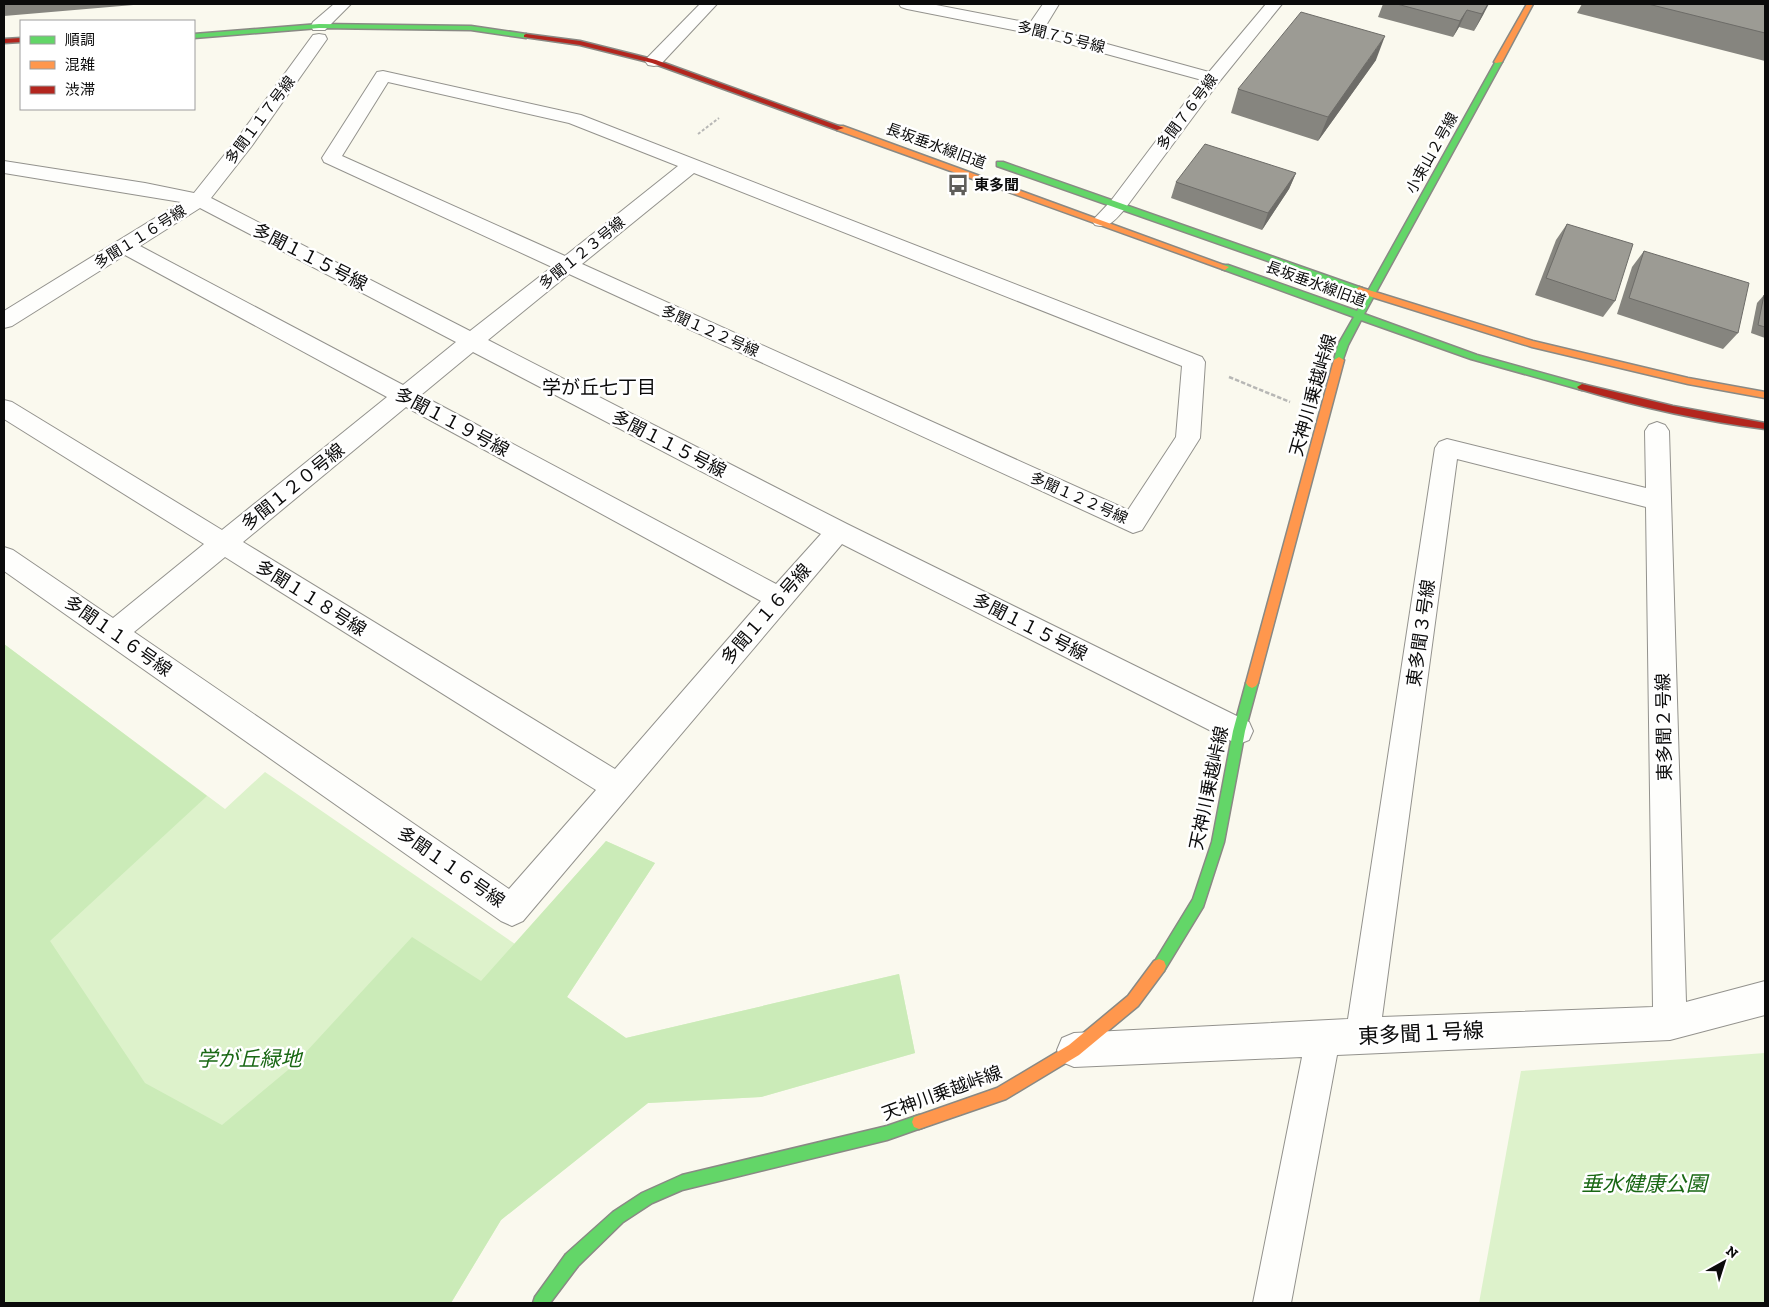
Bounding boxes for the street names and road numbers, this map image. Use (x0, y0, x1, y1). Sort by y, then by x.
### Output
street label: 多聞７５号線 (1015, 17, 1107, 57)
street label: 多聞７６号線 (1153, 71, 1221, 153)
street label: 多聞１１７号線 (221, 73, 299, 167)
street label: 小束山２号線 (1402, 109, 1462, 197)
street label: 長坂垂水線旧道 (884, 120, 988, 172)
street label: 多聞１１６号線 (91, 202, 189, 272)
street label: 多聞１２３号線 (536, 213, 628, 293)
street label: 多聞１１５号線 (249, 219, 371, 295)
street label: 長坂垂水線旧道 (1264, 258, 1368, 310)
street label: 多聞１２２号線 (658, 301, 762, 361)
street label: 天神川乗越峠線 (1285, 331, 1341, 459)
street label: 多聞１１９号線 (391, 383, 513, 461)
street label: 多聞１１５号線 (608, 406, 730, 482)
street label: 多聞１２０号線 (237, 439, 349, 535)
street label: 多聞１２２号線 (1027, 468, 1131, 528)
street label: 多聞１１８号線 (252, 555, 370, 641)
street label: 多聞１１６号線 (716, 559, 816, 669)
street label: 東多聞３号線 (1403, 578, 1439, 688)
street label: 多聞１１５号線 (969, 589, 1091, 665)
street label: 多聞１１６号線 (60, 591, 176, 681)
street label: 東多聞２号線 (1652, 673, 1676, 781)
street label: 天神川乗越峠線 (1185, 724, 1233, 852)
street label: 多聞１１６号線 (393, 822, 509, 912)
street label: 東多聞１号線 (1357, 1017, 1485, 1049)
street label: 天神川乗越峠線 (879, 1061, 1005, 1125)

